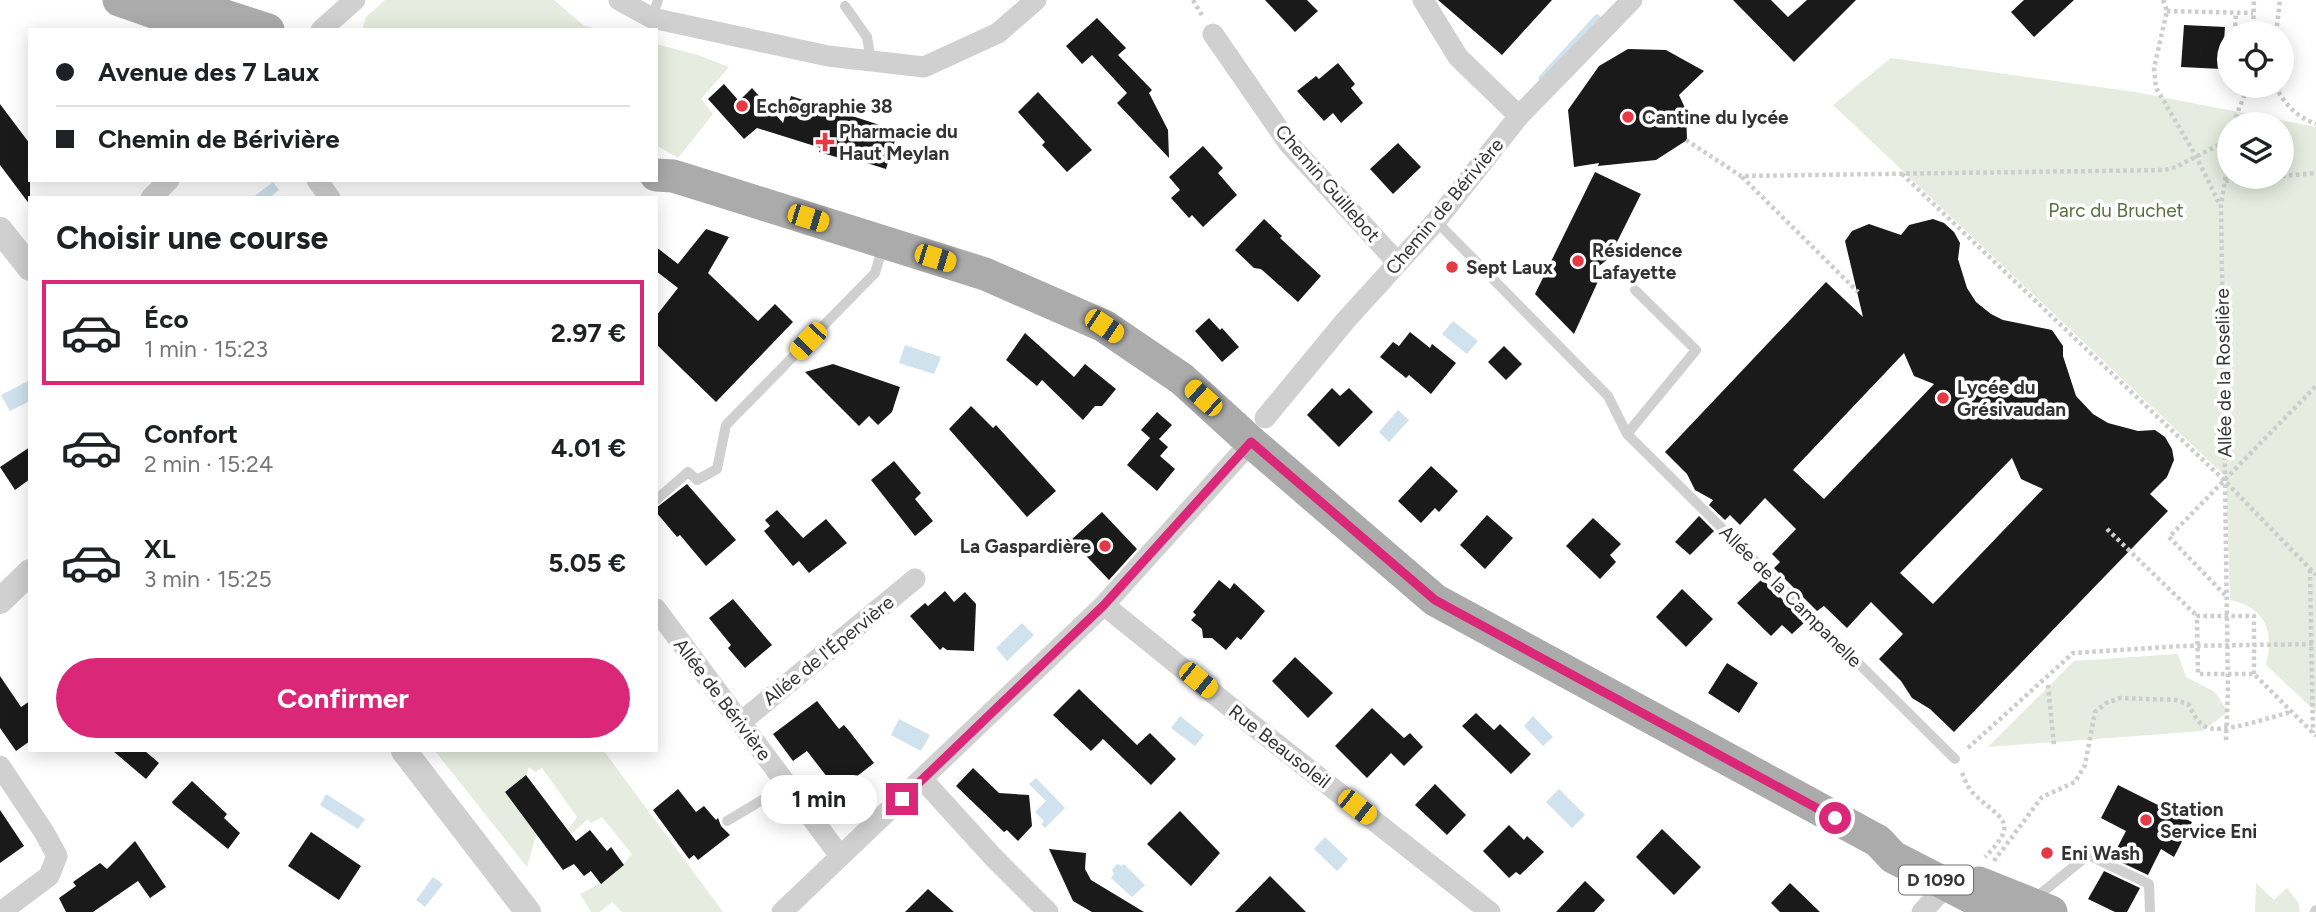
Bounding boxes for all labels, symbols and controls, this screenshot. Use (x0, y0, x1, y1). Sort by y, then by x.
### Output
map controls (2217, 21, 2294, 189)
button: locate (2217, 21, 2294, 98)
text: Avenue des 7 Laux (98, 56, 319, 88)
place label: Echographie 38 (756, 95, 893, 118)
marker: Echographie 38 (734, 98, 750, 114)
place label: Cantine du lycée (1642, 106, 1789, 129)
marker: Cantine du lycée (1620, 109, 1636, 125)
button: layers (2217, 112, 2294, 189)
place label: Pharmacie du Haut Meylan (839, 120, 958, 165)
street label: Chemin Guillebot (1270, 120, 1385, 247)
text: Chemin de Bérivière (98, 123, 340, 155)
street label: Chemin de Bérivière (1381, 133, 1508, 279)
marker: Pharmacie du Haut Meylan (817, 134, 833, 150)
park label: Parc du Bruchet (2048, 199, 2184, 222)
car (785, 202, 832, 234)
text: Choisir une course (56, 219, 328, 257)
place label: Résidence Lafayette (1592, 239, 1683, 284)
car (912, 242, 959, 274)
marker: Résidence Lafayette (1570, 253, 1586, 269)
place label: Sept Laux (1466, 256, 1553, 279)
marker: Sept Laux (1444, 259, 1460, 275)
street label: Allée de la Roselière (2211, 288, 2236, 458)
icon: car (60, 301, 123, 364)
text: Éco (144, 303, 189, 335)
car (1081, 306, 1128, 346)
text: 2.97 € (551, 317, 626, 349)
car (786, 319, 831, 363)
text: 1 min · 15:23 (144, 335, 268, 363)
car (1181, 376, 1226, 420)
place label: Lycée du Grésivaudan (1957, 376, 2066, 421)
marker: Lycée du Grésivaudan (1935, 390, 1951, 406)
icon: car (60, 416, 123, 479)
text: Confort (144, 418, 238, 450)
text: 4.01 € (551, 432, 626, 464)
text: 2 min · 15:24 (144, 450, 273, 478)
street label: Allée de la Campanelle (1715, 520, 1867, 672)
icon: car (60, 531, 123, 594)
text: XL (144, 533, 176, 565)
place label: La Gaspardière (960, 535, 1091, 558)
marker: La Gaspardière (1097, 538, 1113, 554)
text: 5.05 € (548, 547, 626, 579)
text: 3 min · 15:25 (144, 565, 272, 593)
street label: Allée de l'Épervière (758, 591, 898, 710)
street label: Allée de Bérivière (669, 634, 776, 765)
button: Confirmer (56, 658, 630, 738)
car (1176, 659, 1221, 701)
street label: Rue Beausoleil (1224, 700, 1335, 793)
callout: 1 min (762, 774, 878, 824)
route end (886, 783, 918, 815)
text: 1 min (792, 785, 846, 813)
car (1334, 786, 1381, 828)
place label: Station Service Eni (2160, 798, 2257, 843)
route start (1819, 802, 1851, 834)
marker: Station Service Eni (2138, 812, 2154, 828)
place label: Eni Wash (2061, 842, 2140, 865)
marker: Eni Wash (2039, 845, 2055, 861)
road number: D 1090 (1899, 866, 1973, 894)

